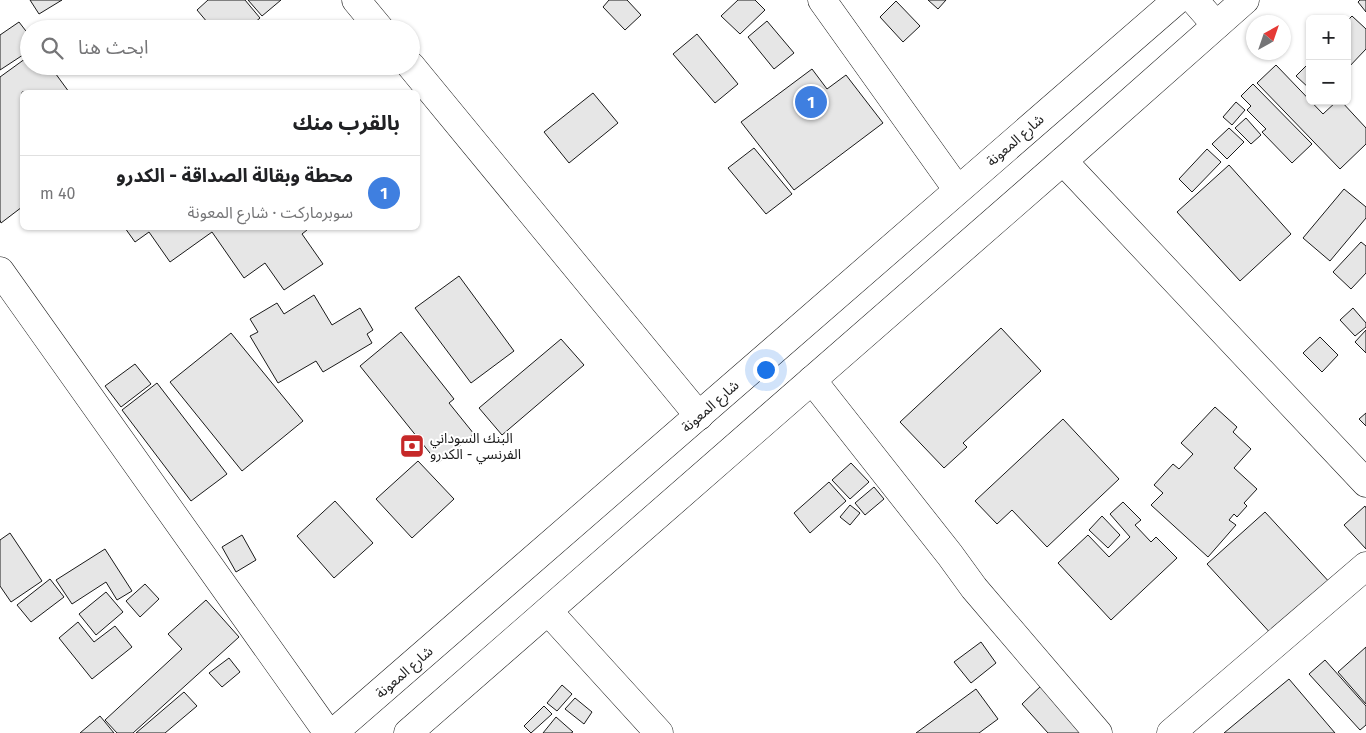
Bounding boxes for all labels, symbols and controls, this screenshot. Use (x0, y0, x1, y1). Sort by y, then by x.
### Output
north arrow (1246, 15, 1291, 60)
map controls (1306, 15, 1351, 105)
button: + (1306, 15, 1351, 60)
search box (20, 20, 420, 75)
icon: search (38, 34, 66, 62)
text: ابحث هنا (78, 36, 149, 59)
button: − (1306, 60, 1351, 105)
pin: 1 (795, 83, 827, 121)
text: بالقرب منك (293, 110, 400, 136)
street label: شارع المعونة (983, 111, 1049, 171)
text: محطة وبقالة الصداقة - الكدرو (116, 164, 353, 187)
text: 40 m (40, 184, 75, 203)
text: 1 (380, 184, 388, 203)
text: سوبرماركت · شارع المعونة (188, 203, 353, 222)
your location (753, 357, 779, 383)
street label: شارع المعونة (678, 377, 744, 437)
place label: البنك السوداني الفرنسي - الكدرو (430, 430, 521, 465)
bank icon: البنك السوداني الفرنسي - الكدرو (399, 433, 425, 459)
street label: شارع المعونة (372, 643, 438, 703)

